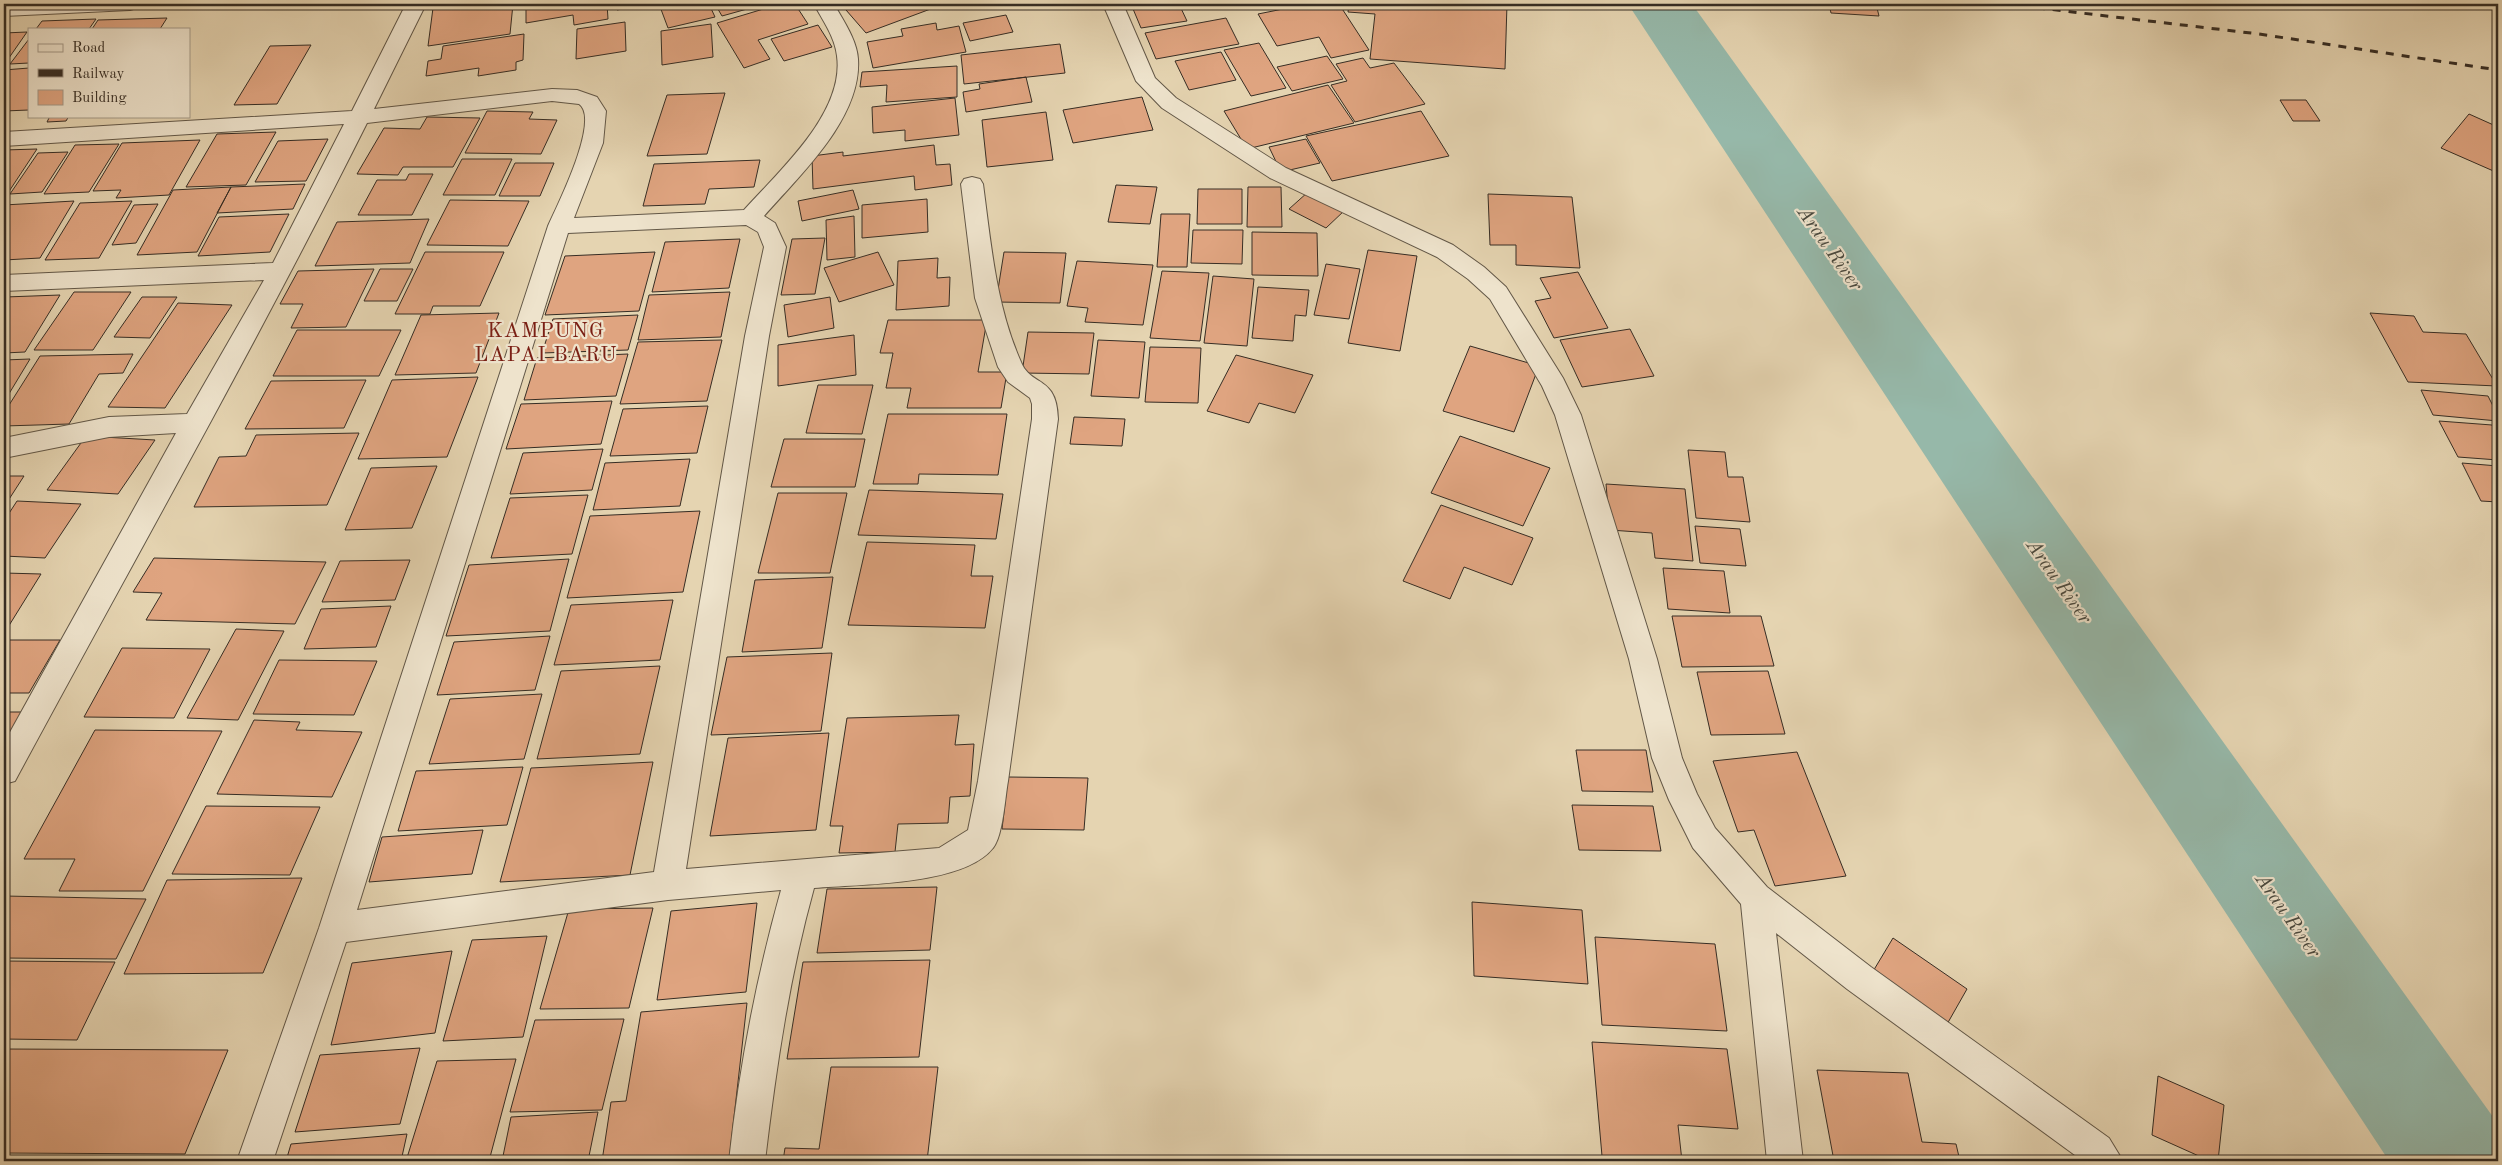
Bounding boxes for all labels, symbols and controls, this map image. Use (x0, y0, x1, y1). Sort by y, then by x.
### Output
legend (28, 28, 190, 118)
text: Road (72, 41, 106, 56)
text: Railway (72, 67, 125, 82)
text: Building (72, 91, 127, 106)
water label: Arau River (1792, 202, 1866, 295)
district label: KAMPUNG LAPAI BARU (474, 321, 618, 366)
water label: Arau River (2021, 535, 2095, 628)
water label: Arau River (2250, 869, 2324, 962)

